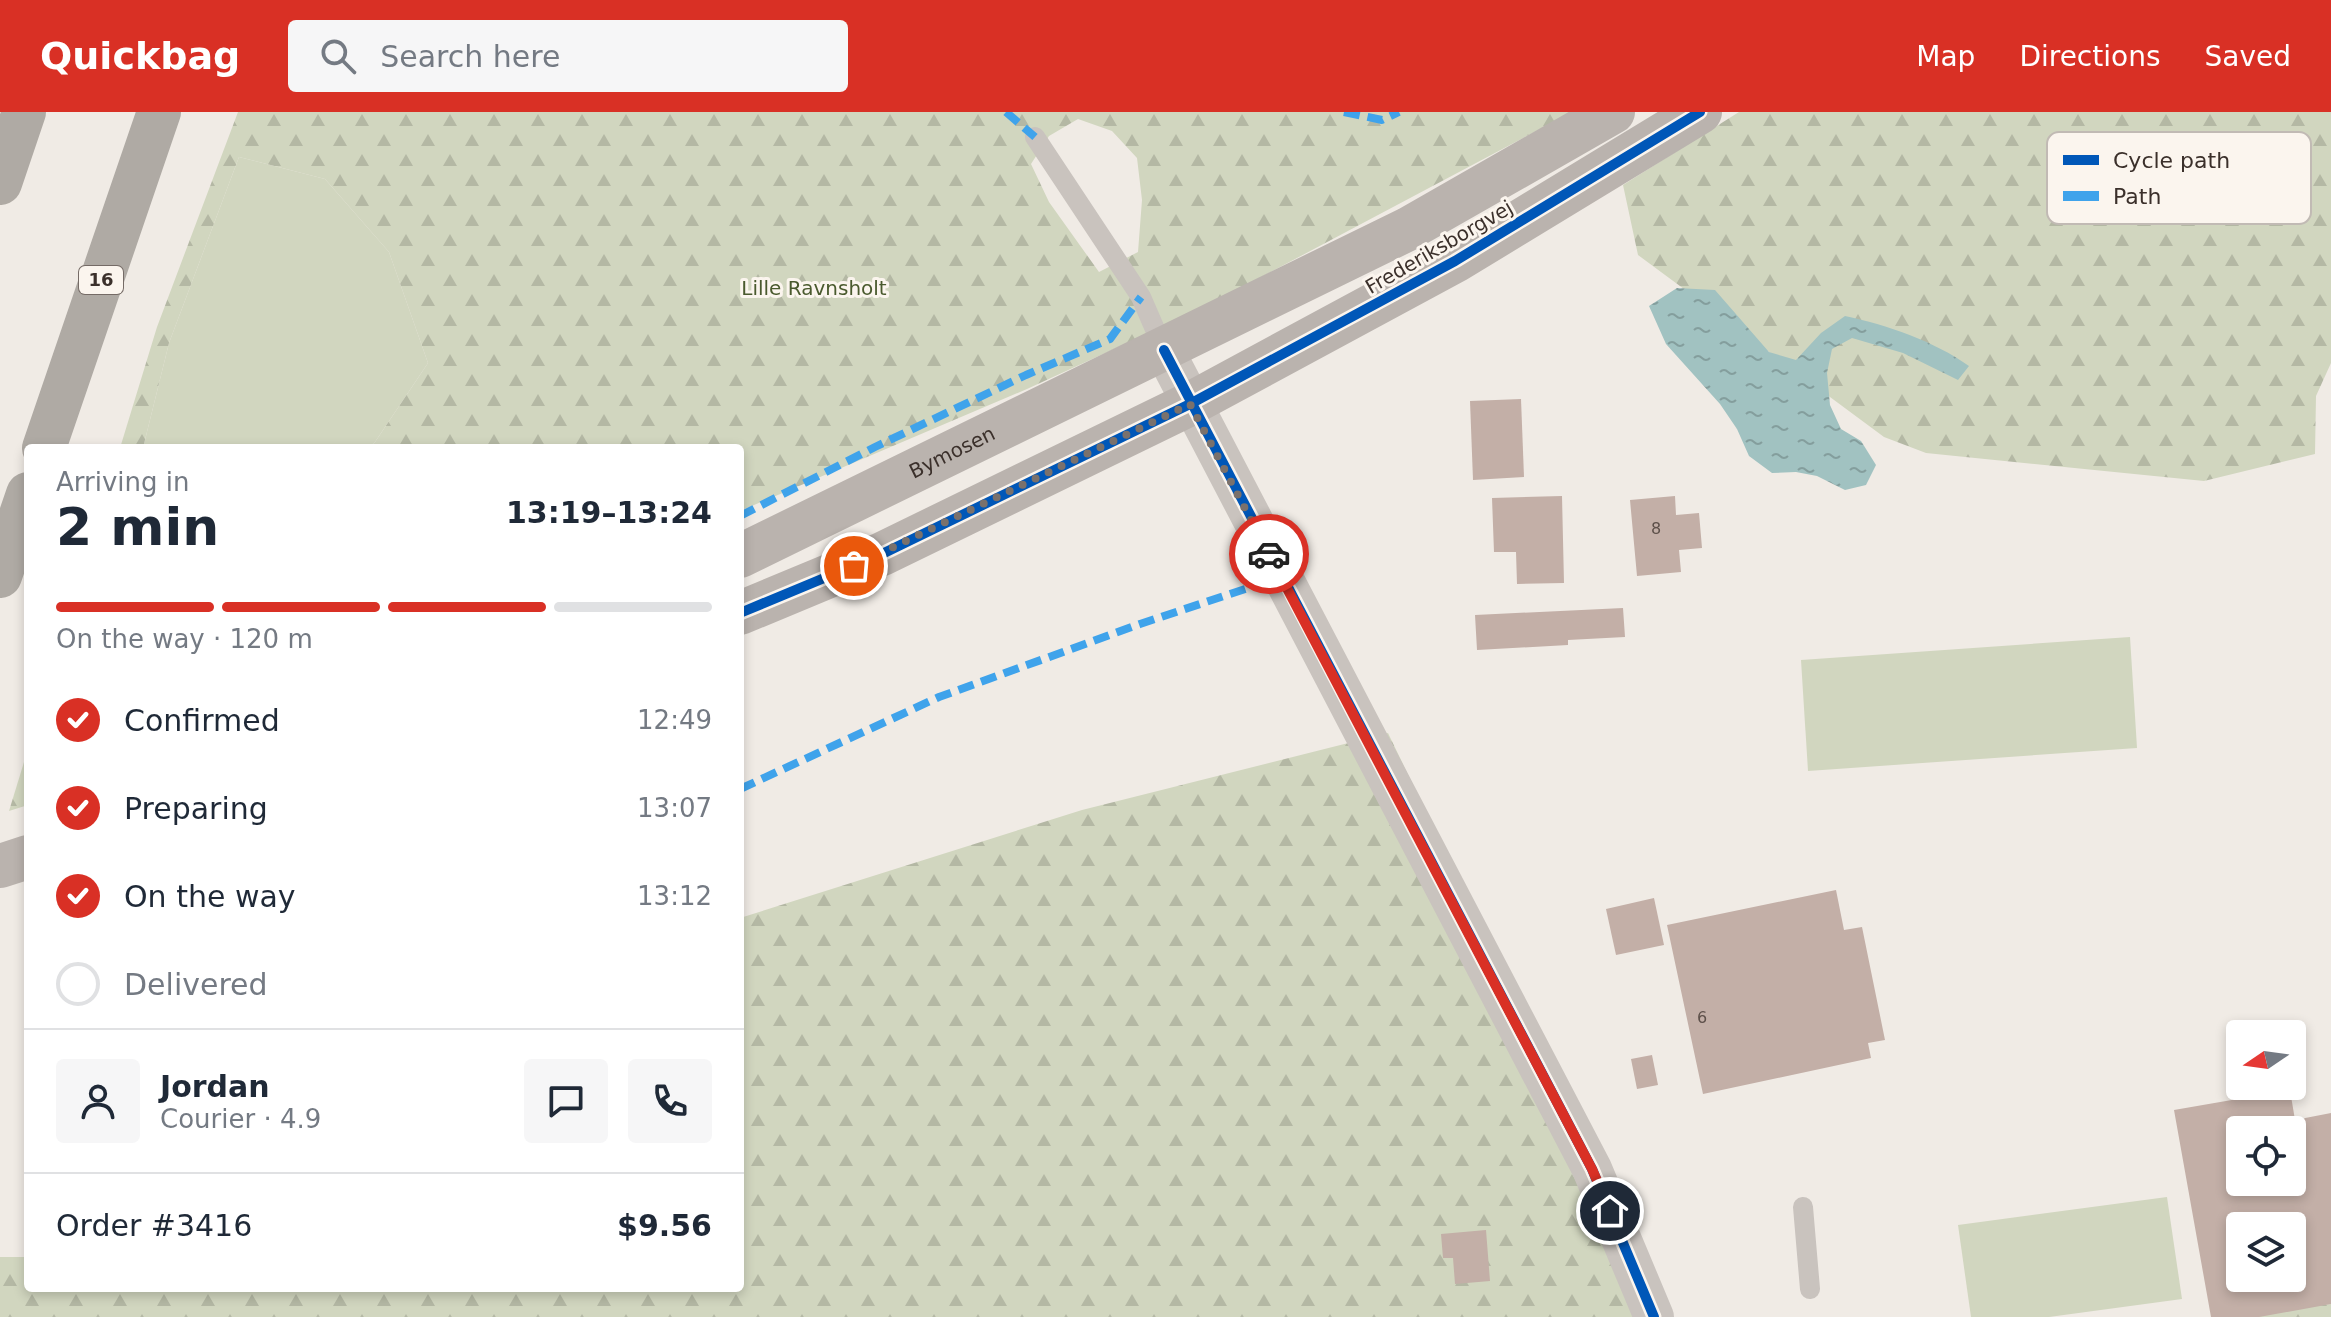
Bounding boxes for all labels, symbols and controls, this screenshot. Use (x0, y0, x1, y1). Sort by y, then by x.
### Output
search box (288, 20, 848, 92)
text: Quickbag (40, 34, 240, 78)
icon: search (316, 34, 360, 78)
text: Search here (380, 39, 560, 74)
text: Map (1916, 40, 1975, 73)
text: Directions (2019, 40, 2160, 73)
text: Saved (2204, 40, 2291, 73)
legend (2047, 132, 2311, 224)
text: Cycle path (2113, 148, 2230, 173)
text: Path (2113, 184, 2161, 209)
street label: Frederiksborgvej (1361, 195, 1517, 299)
road number: 16 (79, 266, 123, 294)
park label: Lille Ravnsholt (741, 276, 887, 300)
street label: Bymosen (905, 421, 999, 483)
text: Arriving in (56, 467, 190, 497)
text: 13:19–13:24 (506, 495, 712, 530)
text: 2 min (56, 497, 219, 557)
courier (1229, 514, 1309, 594)
house number: 8 (1651, 519, 1661, 538)
pin (820, 532, 888, 600)
icon: car (1247, 532, 1291, 576)
icon: bag (832, 544, 876, 588)
text: On the way · 120 m (56, 624, 313, 654)
icon: check (56, 698, 100, 742)
text: Confirmed (124, 703, 280, 738)
text: 12:49 (637, 705, 712, 735)
icon: check (56, 786, 100, 830)
text: Preparing (124, 791, 268, 826)
text: 13:07 (637, 793, 712, 823)
icon: check (56, 874, 100, 918)
text: On the way (124, 879, 296, 914)
text: 13:12 (637, 881, 712, 911)
text: Delivered (124, 967, 268, 1002)
house number: 6 (1697, 1008, 1707, 1027)
north arrow (2226, 1020, 2306, 1100)
map controls (2226, 1020, 2306, 1292)
button: person (56, 1059, 140, 1143)
button: chat (524, 1059, 608, 1143)
button: phone (628, 1059, 712, 1143)
text: Jordan (160, 1069, 270, 1104)
text: Courier · 4.9 (160, 1104, 321, 1134)
button: locate (2226, 1116, 2306, 1196)
pin (1576, 1177, 1644, 1245)
icon: home (1588, 1189, 1632, 1233)
text: Order #3416 (56, 1208, 252, 1243)
text: $9.56 (617, 1208, 712, 1243)
button: layers (2226, 1212, 2306, 1292)

